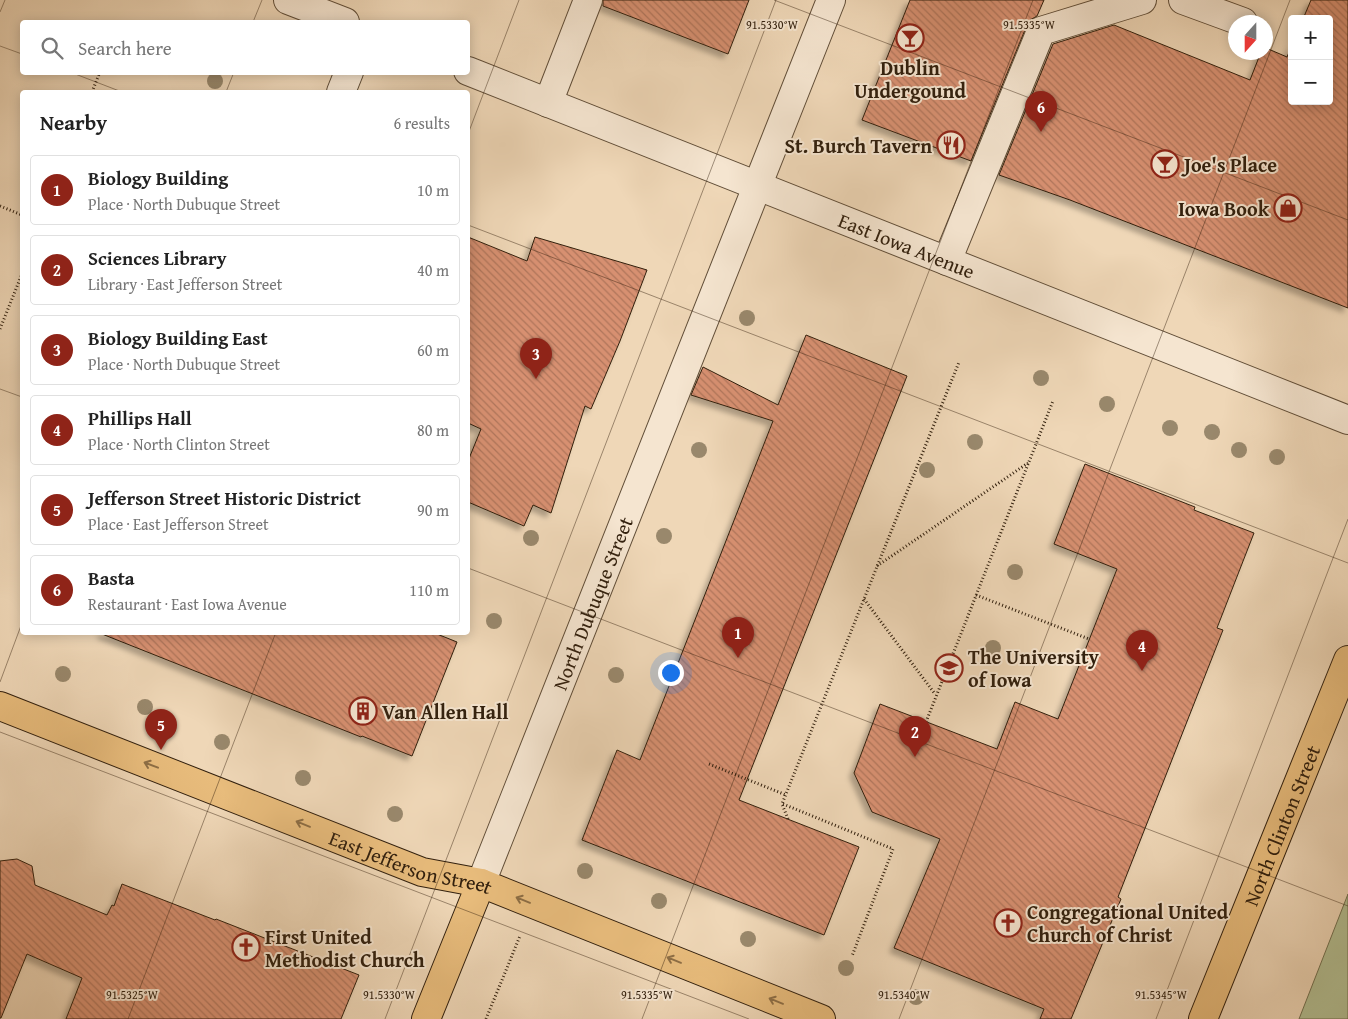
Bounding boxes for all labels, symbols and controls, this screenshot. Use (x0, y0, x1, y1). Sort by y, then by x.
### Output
north arrow (1228, 15, 1273, 60)
map controls (1288, 15, 1333, 105)
button: + (1288, 15, 1333, 60)
text: 91.5330°W (746, 16, 799, 33)
text: 91.5335°W (1003, 16, 1056, 33)
search box (20, 20, 470, 75)
bar icon: Dublin Undergound (895, 23, 925, 53)
icon: search (38, 34, 66, 62)
text: Search here (78, 34, 172, 62)
place label: Dublin Undergound (854, 53, 966, 105)
button: − (1288, 60, 1333, 105)
pin: 6 (1025, 91, 1057, 132)
text: Nearby (40, 107, 107, 138)
text: 6 results (393, 111, 450, 135)
restaurant icon: St. Burch Tavern (936, 130, 966, 160)
place label: St. Burch Tavern (784, 131, 932, 160)
bar icon: Joe's Place (1150, 149, 1180, 179)
place label: Joe's Place (1181, 150, 1277, 179)
text: Biology Building (88, 164, 228, 192)
text: 1 (53, 178, 61, 202)
text: 10 m (417, 178, 449, 202)
text: Place · North Dubuque Street (88, 192, 280, 216)
shop icon: Iowa Book (1273, 193, 1303, 223)
place label: Iowa Book (1178, 194, 1270, 223)
street label: East Iowa Avenue (834, 205, 979, 285)
text: Sciences Library (88, 244, 227, 272)
text: 2 (53, 258, 61, 282)
text: 40 m (417, 258, 449, 282)
text: Library · East Jefferson Street (88, 272, 282, 296)
text: Biology Building East (88, 324, 268, 352)
text: 3 (53, 338, 61, 362)
text: 60 m (417, 338, 449, 362)
pin: 3 (520, 338, 552, 379)
text: Place · North Dubuque Street (88, 352, 280, 376)
text: Phillips Hall (88, 404, 192, 432)
text: 4 (53, 418, 61, 442)
text: 80 m (417, 418, 449, 442)
text: Place · North Clinton Street (88, 432, 270, 456)
text: Jefferson Street Historic District (88, 484, 361, 512)
text: 5 (53, 498, 61, 522)
text: 90 m (417, 498, 449, 522)
text: Place · East Jefferson Street (88, 512, 269, 536)
street label: North Dubuque Street (544, 512, 639, 694)
text: Basta (88, 564, 135, 592)
text: 6 (53, 578, 61, 602)
text: 110 m (409, 578, 449, 602)
text: Restaurant · East Iowa Avenue (88, 592, 287, 616)
pin: 1 (722, 617, 754, 658)
pin: 4 (1126, 630, 1158, 671)
place label: The University of Iowa (968, 642, 1099, 694)
school or university icon: The University of Iowa (934, 653, 964, 683)
your location (658, 660, 684, 686)
building icon: Van Allen Hall (348, 696, 378, 726)
place label: Van Allen Hall (382, 697, 508, 726)
pin: 5 (145, 709, 177, 750)
pin: 2 (899, 716, 931, 757)
street label: North Clinton Street (1236, 740, 1327, 910)
one-way arrow (144, 760, 159, 769)
one-way arrow (295, 819, 310, 828)
street label: East Jefferson Street (325, 823, 497, 901)
one-way arrow (516, 895, 531, 904)
place label: Congregational United Church of Christ (1027, 897, 1229, 949)
church icon: Congregational United Church of Christ (993, 908, 1023, 938)
place label: First United Methodist Church (265, 922, 425, 974)
church icon: First United Methodist Church (231, 932, 261, 962)
one-way arrow (667, 955, 682, 964)
text: 91.5325°W (106, 986, 159, 1003)
text: 91.5330°W (363, 986, 416, 1003)
text: 91.5335°W (621, 986, 674, 1003)
text: 91.5340°W (878, 986, 931, 1003)
text: 91.5345°W (1135, 986, 1188, 1003)
one-way arrow (769, 996, 784, 1005)

